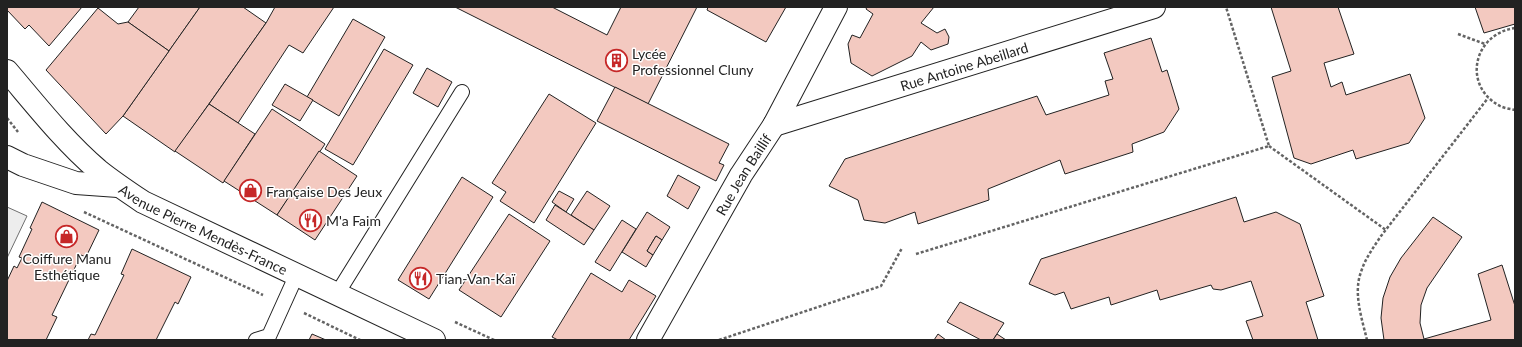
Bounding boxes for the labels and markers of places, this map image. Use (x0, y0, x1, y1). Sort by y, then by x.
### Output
place label: Lycée Professionnel Cluny (632, 45, 754, 78)
building icon: Lycée Professionnel Cluny (603, 48, 629, 74)
shop icon: Française Des Jeux (238, 178, 264, 204)
place label: Française Des Jeux (266, 183, 382, 200)
restaurant icon: M'a Faim (297, 207, 323, 233)
place label: M'a Faim (326, 212, 381, 229)
shop icon: Coiffure Manu Esthétique (54, 223, 80, 249)
place label: Coiffure Manu Esthétique (23, 250, 111, 283)
restaurant icon: Tian-Van-Kaï (408, 265, 434, 291)
place label: Tian-Van-Kaï (436, 270, 516, 287)

